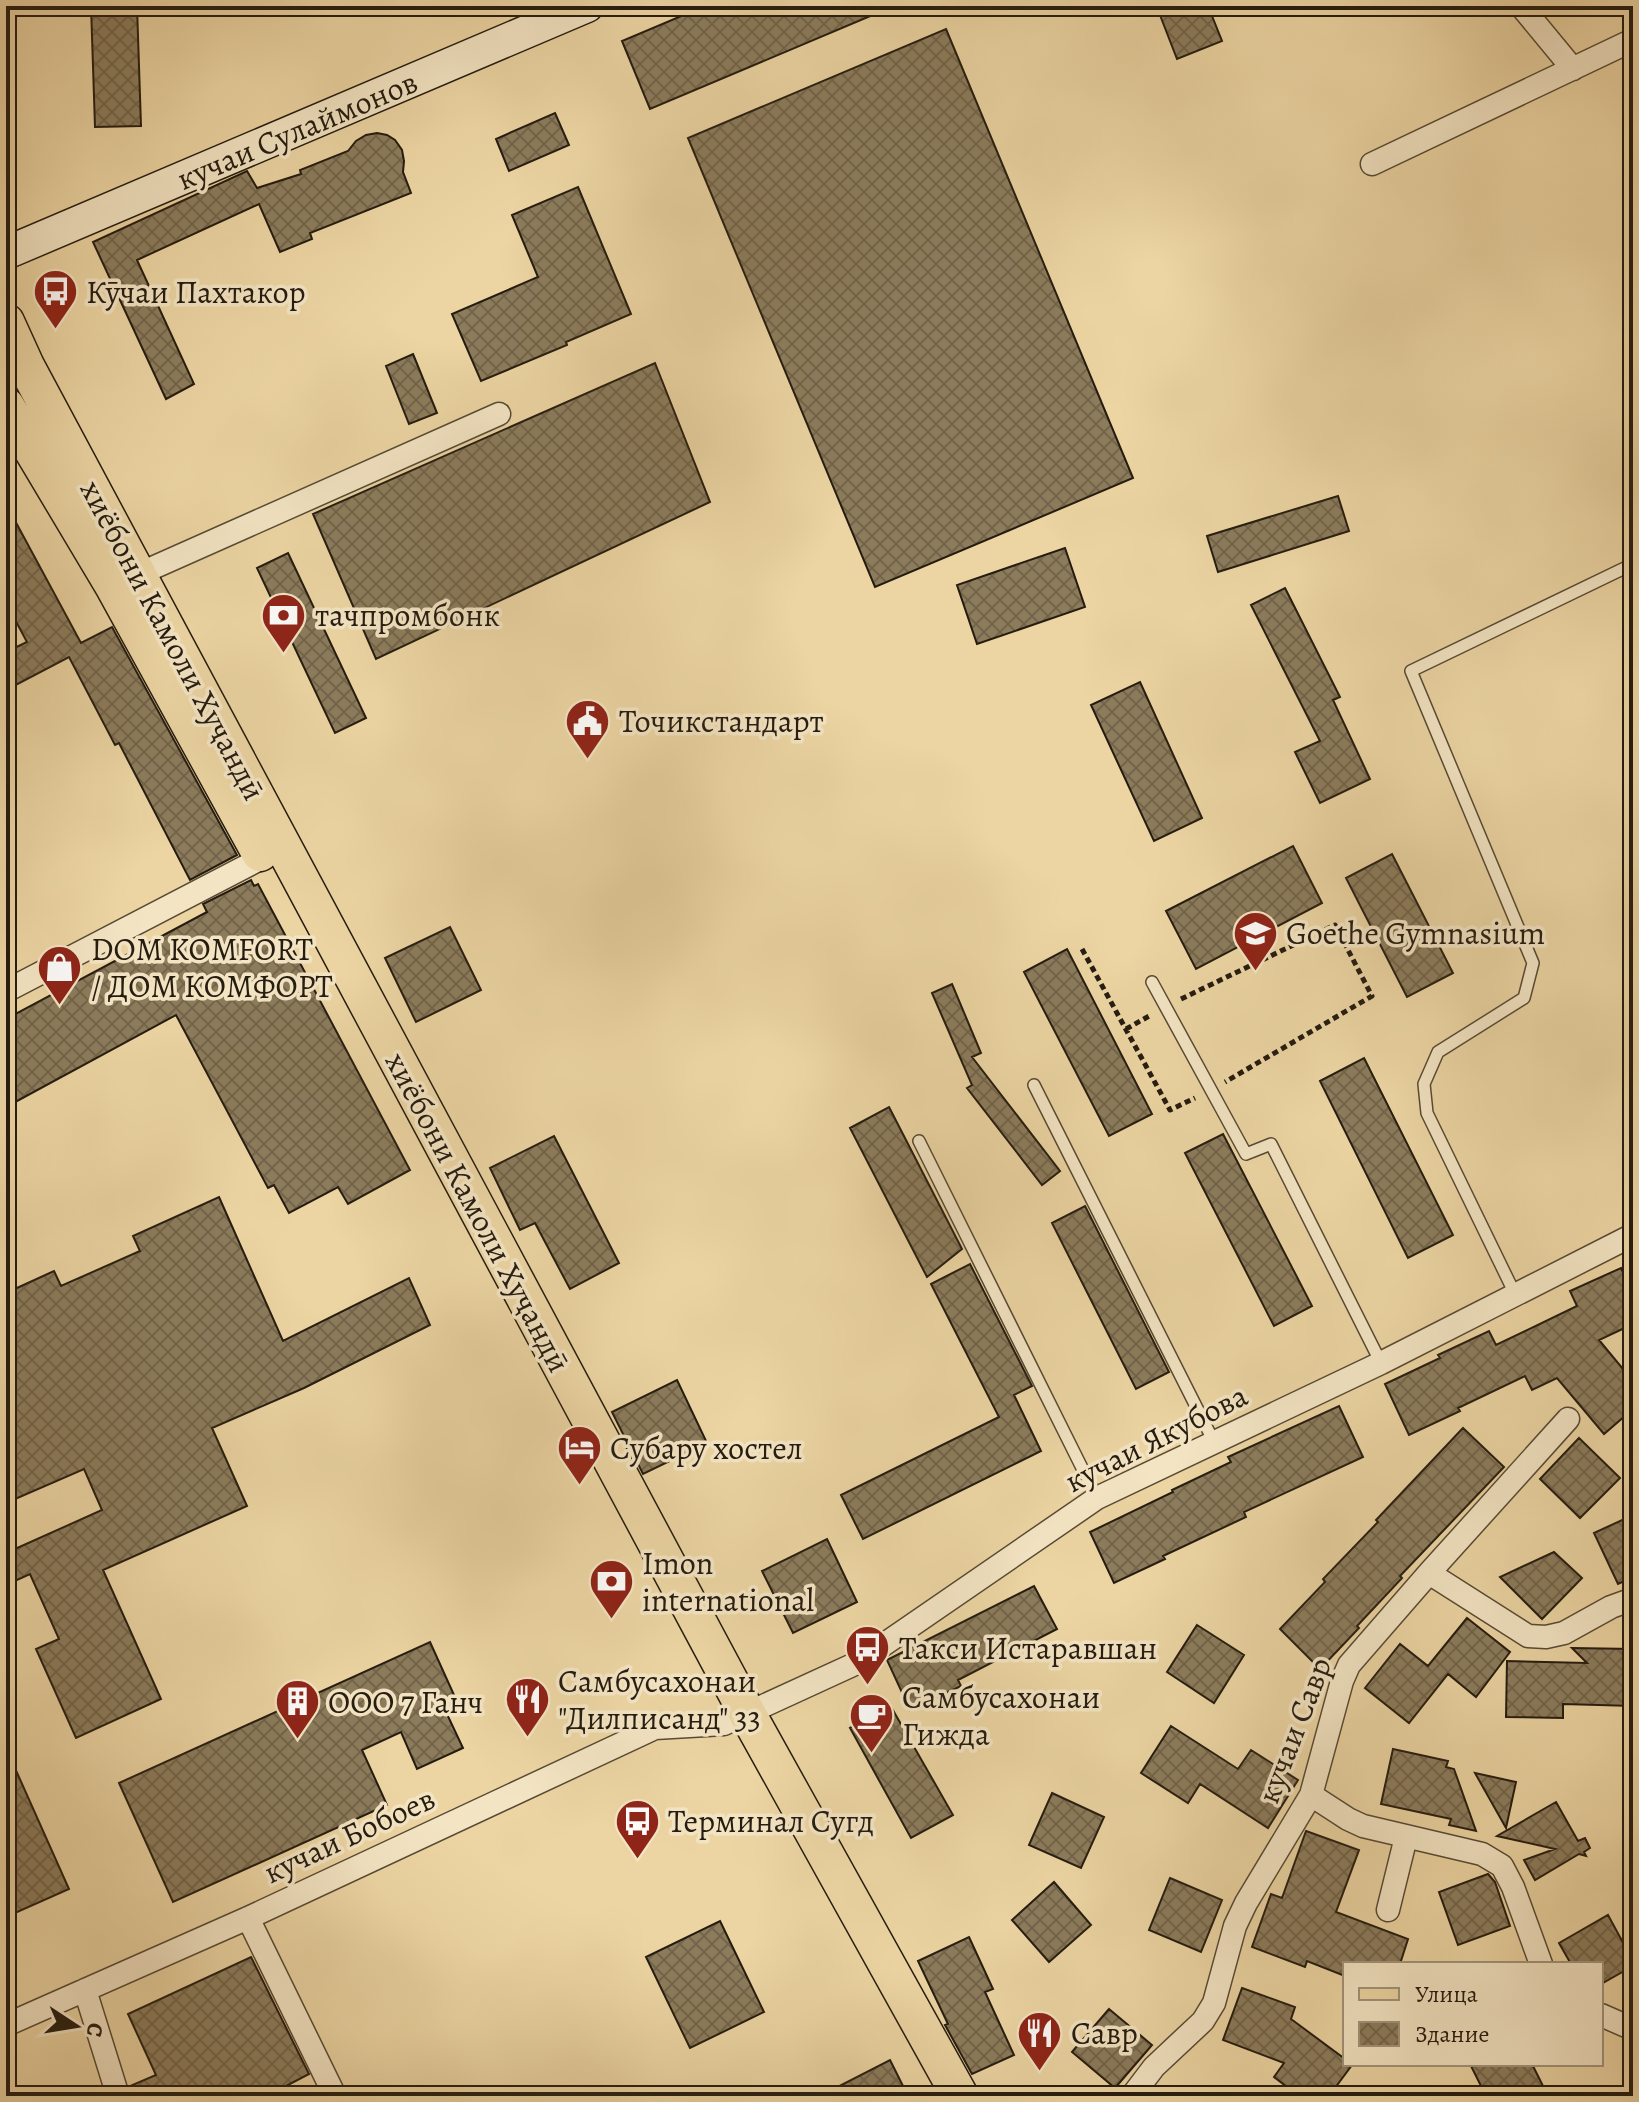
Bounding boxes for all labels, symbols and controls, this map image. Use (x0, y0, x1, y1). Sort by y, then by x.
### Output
street label: кучаи Сулаймонов (170, 59, 424, 201)
bus stop icon: Кӯчаи Пахтакор (31, 268, 79, 331)
place label: Кӯчаи Пахтакор (86, 270, 306, 314)
street label: хиёбони Камоли Хуҷандӣ (70, 472, 276, 808)
bank icon: тачпромбонк (260, 591, 308, 654)
place label: тачпромбонк (315, 593, 500, 637)
public building icon: Точикстандарт (564, 697, 612, 760)
place label: Точикстандарт (619, 699, 824, 743)
school or university icon: Goethe Gymnasium (1231, 909, 1279, 972)
place label: Goethe Gymnasium (1286, 911, 1545, 955)
place label: DOM KOMFORT / ДОМ КОМФОРТ (91, 927, 333, 1008)
shop icon: DOM KOMFORT / ДОМ КОМФОРТ (36, 943, 84, 1006)
street label: хиёбони Камоли Хуҷандӣ (375, 1044, 581, 1380)
street label: кучаи Якубова (1057, 1373, 1255, 1503)
hotel icon: Субару хостел (555, 1424, 603, 1487)
place label: Субару хостел (610, 1426, 803, 1470)
place label: Imon international (642, 1541, 814, 1622)
bank icon: Imon international (587, 1557, 635, 1620)
bus stop icon: Такси Истаравшан (844, 1624, 892, 1687)
place label: Такси Истаравшан (899, 1626, 1157, 1670)
street label: кучаи Савр (1246, 1651, 1342, 1809)
place label: Самбусахонаи "Дилписанд" 33 (558, 1659, 761, 1740)
restaurant icon: Самбусахонаи "Дилписанд" 33 (503, 1675, 551, 1738)
place label: Самбусахонаи Гижда (902, 1675, 1100, 1756)
building icon: ООО 7 Ганч (273, 1678, 321, 1741)
place label: ООО 7 Ганч (328, 1680, 483, 1724)
cafe icon: Самбусахонаи Гижда (847, 1691, 895, 1754)
street label: кучаи Бобоев (256, 1776, 442, 1894)
bus stop icon: Терминал Сугд (613, 1797, 661, 1860)
place label: Терминал Сугд (668, 1799, 874, 1843)
legend (1343, 1962, 1603, 2066)
text: Улица (1415, 1978, 1478, 2010)
north arrow (36, 1986, 116, 2066)
restaurant icon: Савр (1016, 2009, 1064, 2072)
place label: Савр (1071, 2011, 1138, 2055)
text: Здание (1415, 2018, 1490, 2050)
text: С (79, 2020, 111, 2040)

